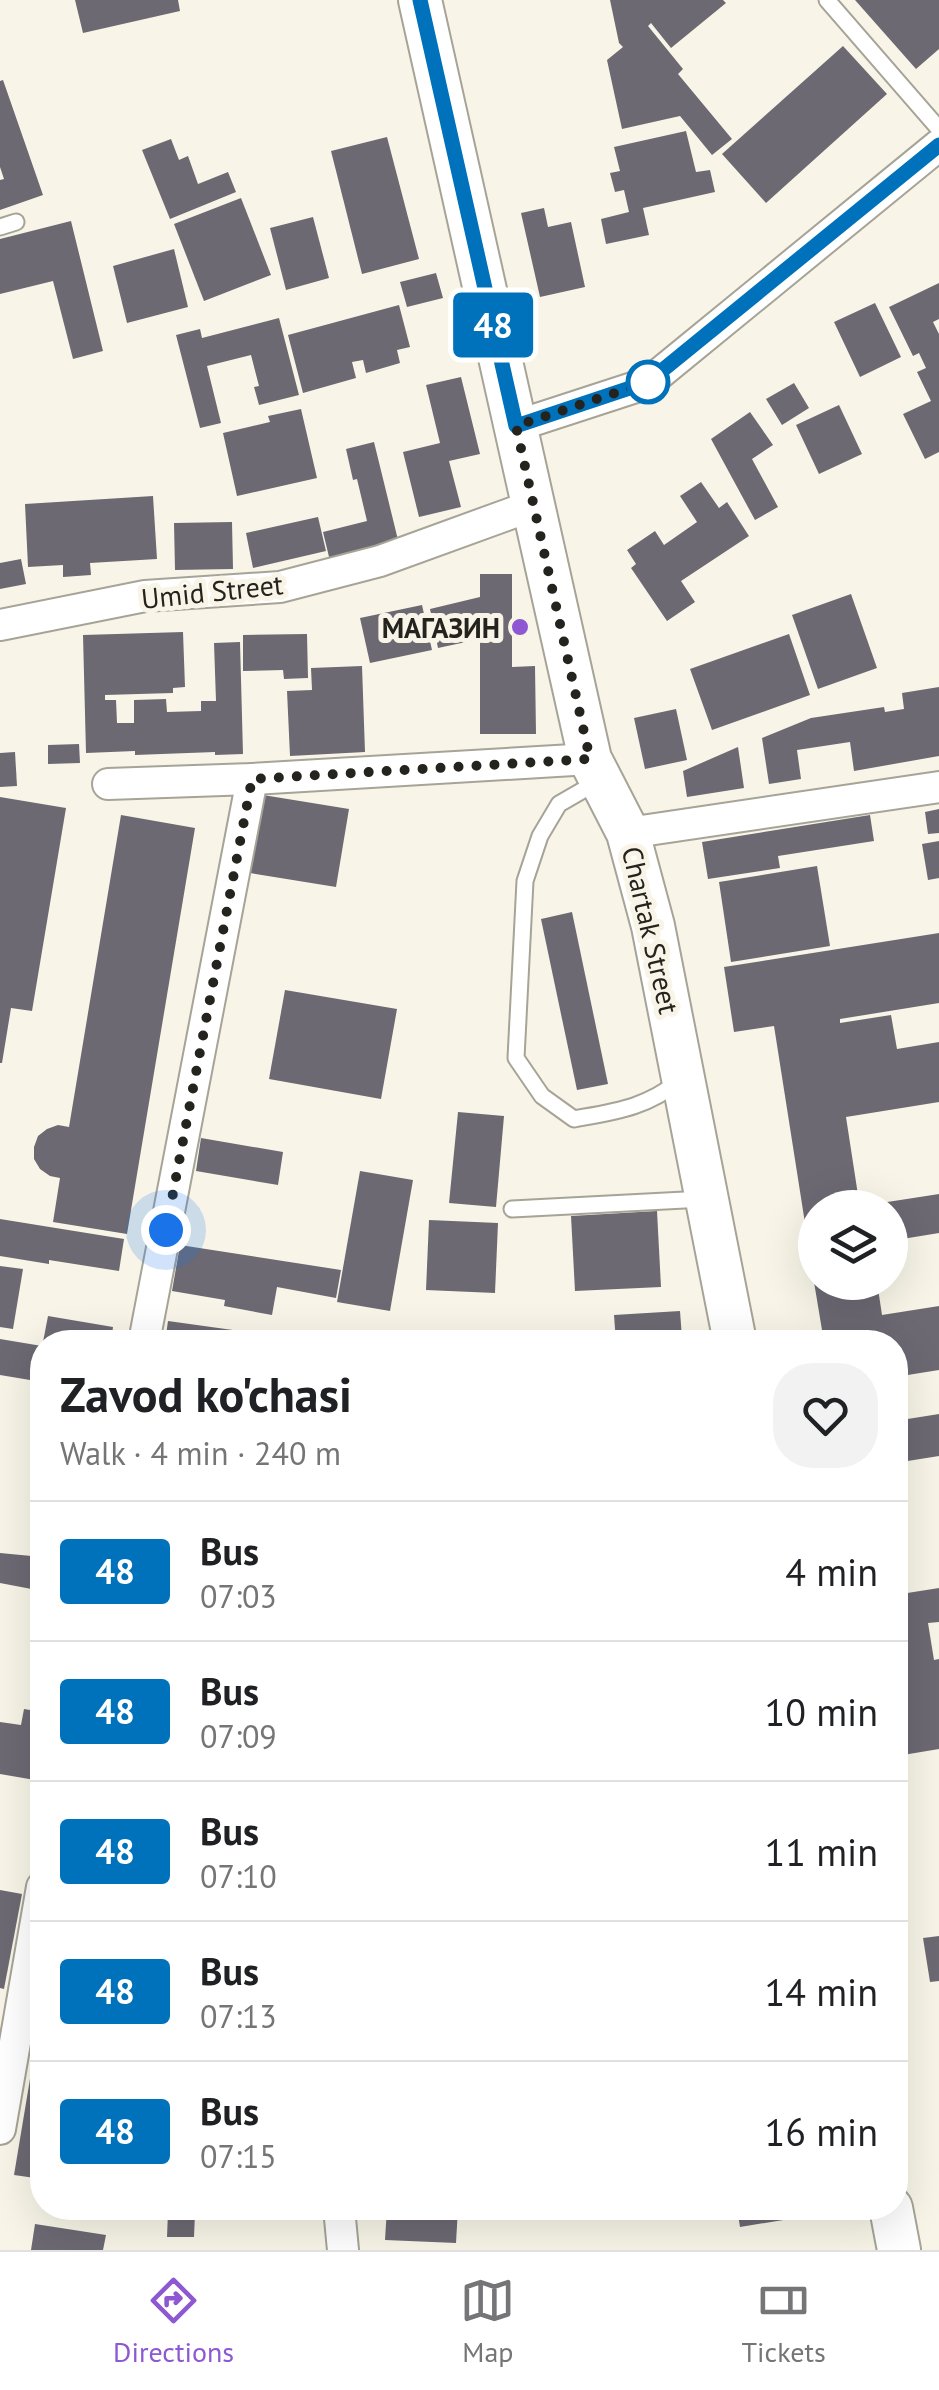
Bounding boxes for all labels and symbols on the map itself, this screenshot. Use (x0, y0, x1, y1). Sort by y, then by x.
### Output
line badge: 48 (448, 292, 538, 358)
unlabelled marker (627, 361, 669, 403)
street label: Umid Street (139, 565, 285, 617)
place label: МАГАЗИН (382, 609, 500, 646)
marker: МАГАЗИН (509, 616, 531, 638)
street label: Chartak Street (614, 843, 688, 1018)
your location (141, 1205, 191, 1255)

